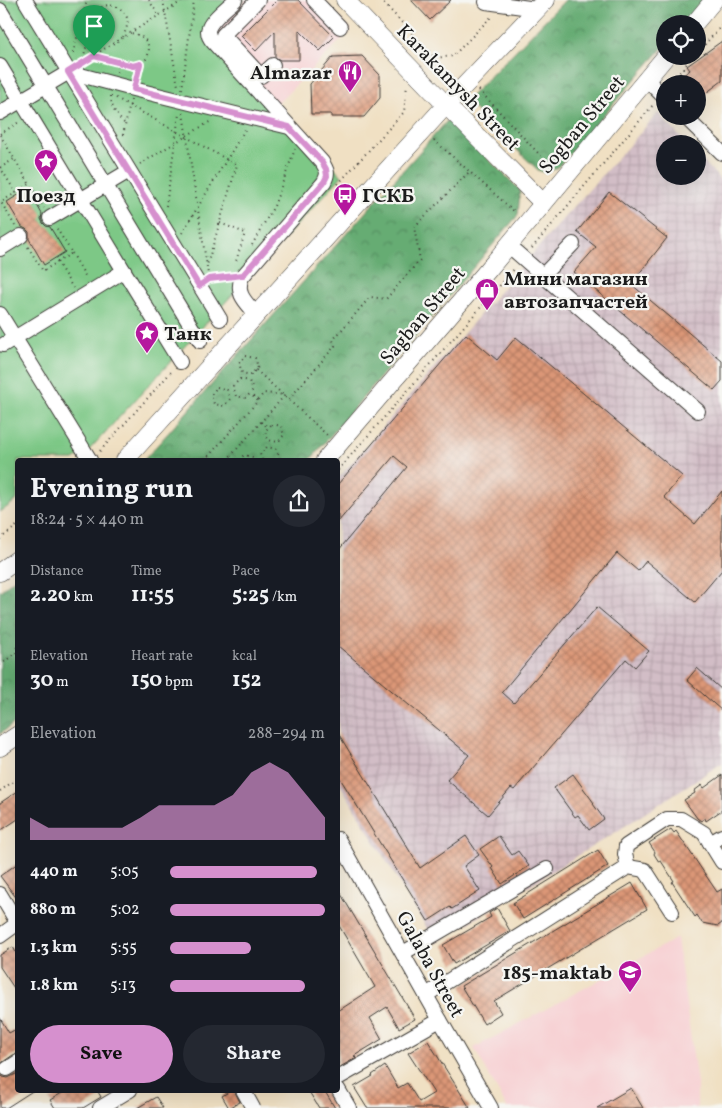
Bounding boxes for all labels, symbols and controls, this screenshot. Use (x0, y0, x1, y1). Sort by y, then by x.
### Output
pin (73, 5, 115, 56)
icon: arrive (80, 12, 108, 40)
map controls (656, 15, 706, 185)
button: locate (656, 15, 706, 65)
street label: Karakamysh Street (389, 18, 526, 158)
restaurant icon: Almazar (337, 59, 363, 93)
place label: Almazar (250, 60, 332, 88)
street label: Sogban Street (533, 70, 632, 181)
button: + (656, 75, 706, 125)
button: − (656, 135, 706, 185)
place icon: Поезд (33, 148, 59, 182)
bus stop icon: ГСКБ (332, 182, 358, 216)
place label: Поезд (16, 183, 76, 211)
place label: ГСКБ (362, 183, 414, 211)
street label: Sagban Street (374, 261, 473, 371)
place label: Мини магазин автозапчастей (504, 266, 648, 317)
shop icon: Мини магазин автозапчастей (474, 277, 500, 311)
place icon: Танк (134, 320, 160, 354)
place label: Танк (164, 321, 212, 349)
text: Evening run (30, 470, 194, 509)
button: share (273, 475, 325, 527)
text: 18:24 · 5 × 440 m (30, 509, 144, 531)
text: Distance (30, 562, 84, 581)
text: Time (131, 562, 162, 581)
text: Pace (232, 562, 260, 581)
text: 2.20 (30, 581, 71, 610)
text: 11:55 (131, 581, 174, 610)
text: 5:25 (232, 581, 269, 610)
text: km (71, 588, 93, 607)
text: /km (269, 588, 297, 607)
text: Elevation (30, 647, 88, 666)
text: Heart rate (131, 647, 193, 666)
text: kcal (232, 647, 257, 666)
text: 30 (30, 666, 53, 695)
text: 150 (131, 666, 162, 695)
text: 152 (232, 666, 261, 695)
text: m (53, 673, 69, 692)
text: bpm (162, 673, 193, 692)
text: Elevation (30, 723, 97, 745)
text: 288–294 m (248, 723, 325, 745)
text: 440 m (30, 861, 78, 883)
text: 5:05 (110, 861, 139, 883)
text: 880 m (30, 899, 76, 921)
text: 5:02 (110, 899, 140, 921)
street label: Galaba Street (388, 907, 470, 1023)
text: 1.3 km (30, 937, 77, 959)
text: 5:55 (110, 937, 137, 959)
school or university icon: 185-maktab (617, 959, 643, 993)
place label: 185-maktab (503, 960, 612, 988)
text: 1.8 km (30, 975, 78, 997)
text: 5:13 (110, 975, 136, 997)
button: Save (30, 1025, 173, 1083)
button: Share (183, 1025, 325, 1083)

